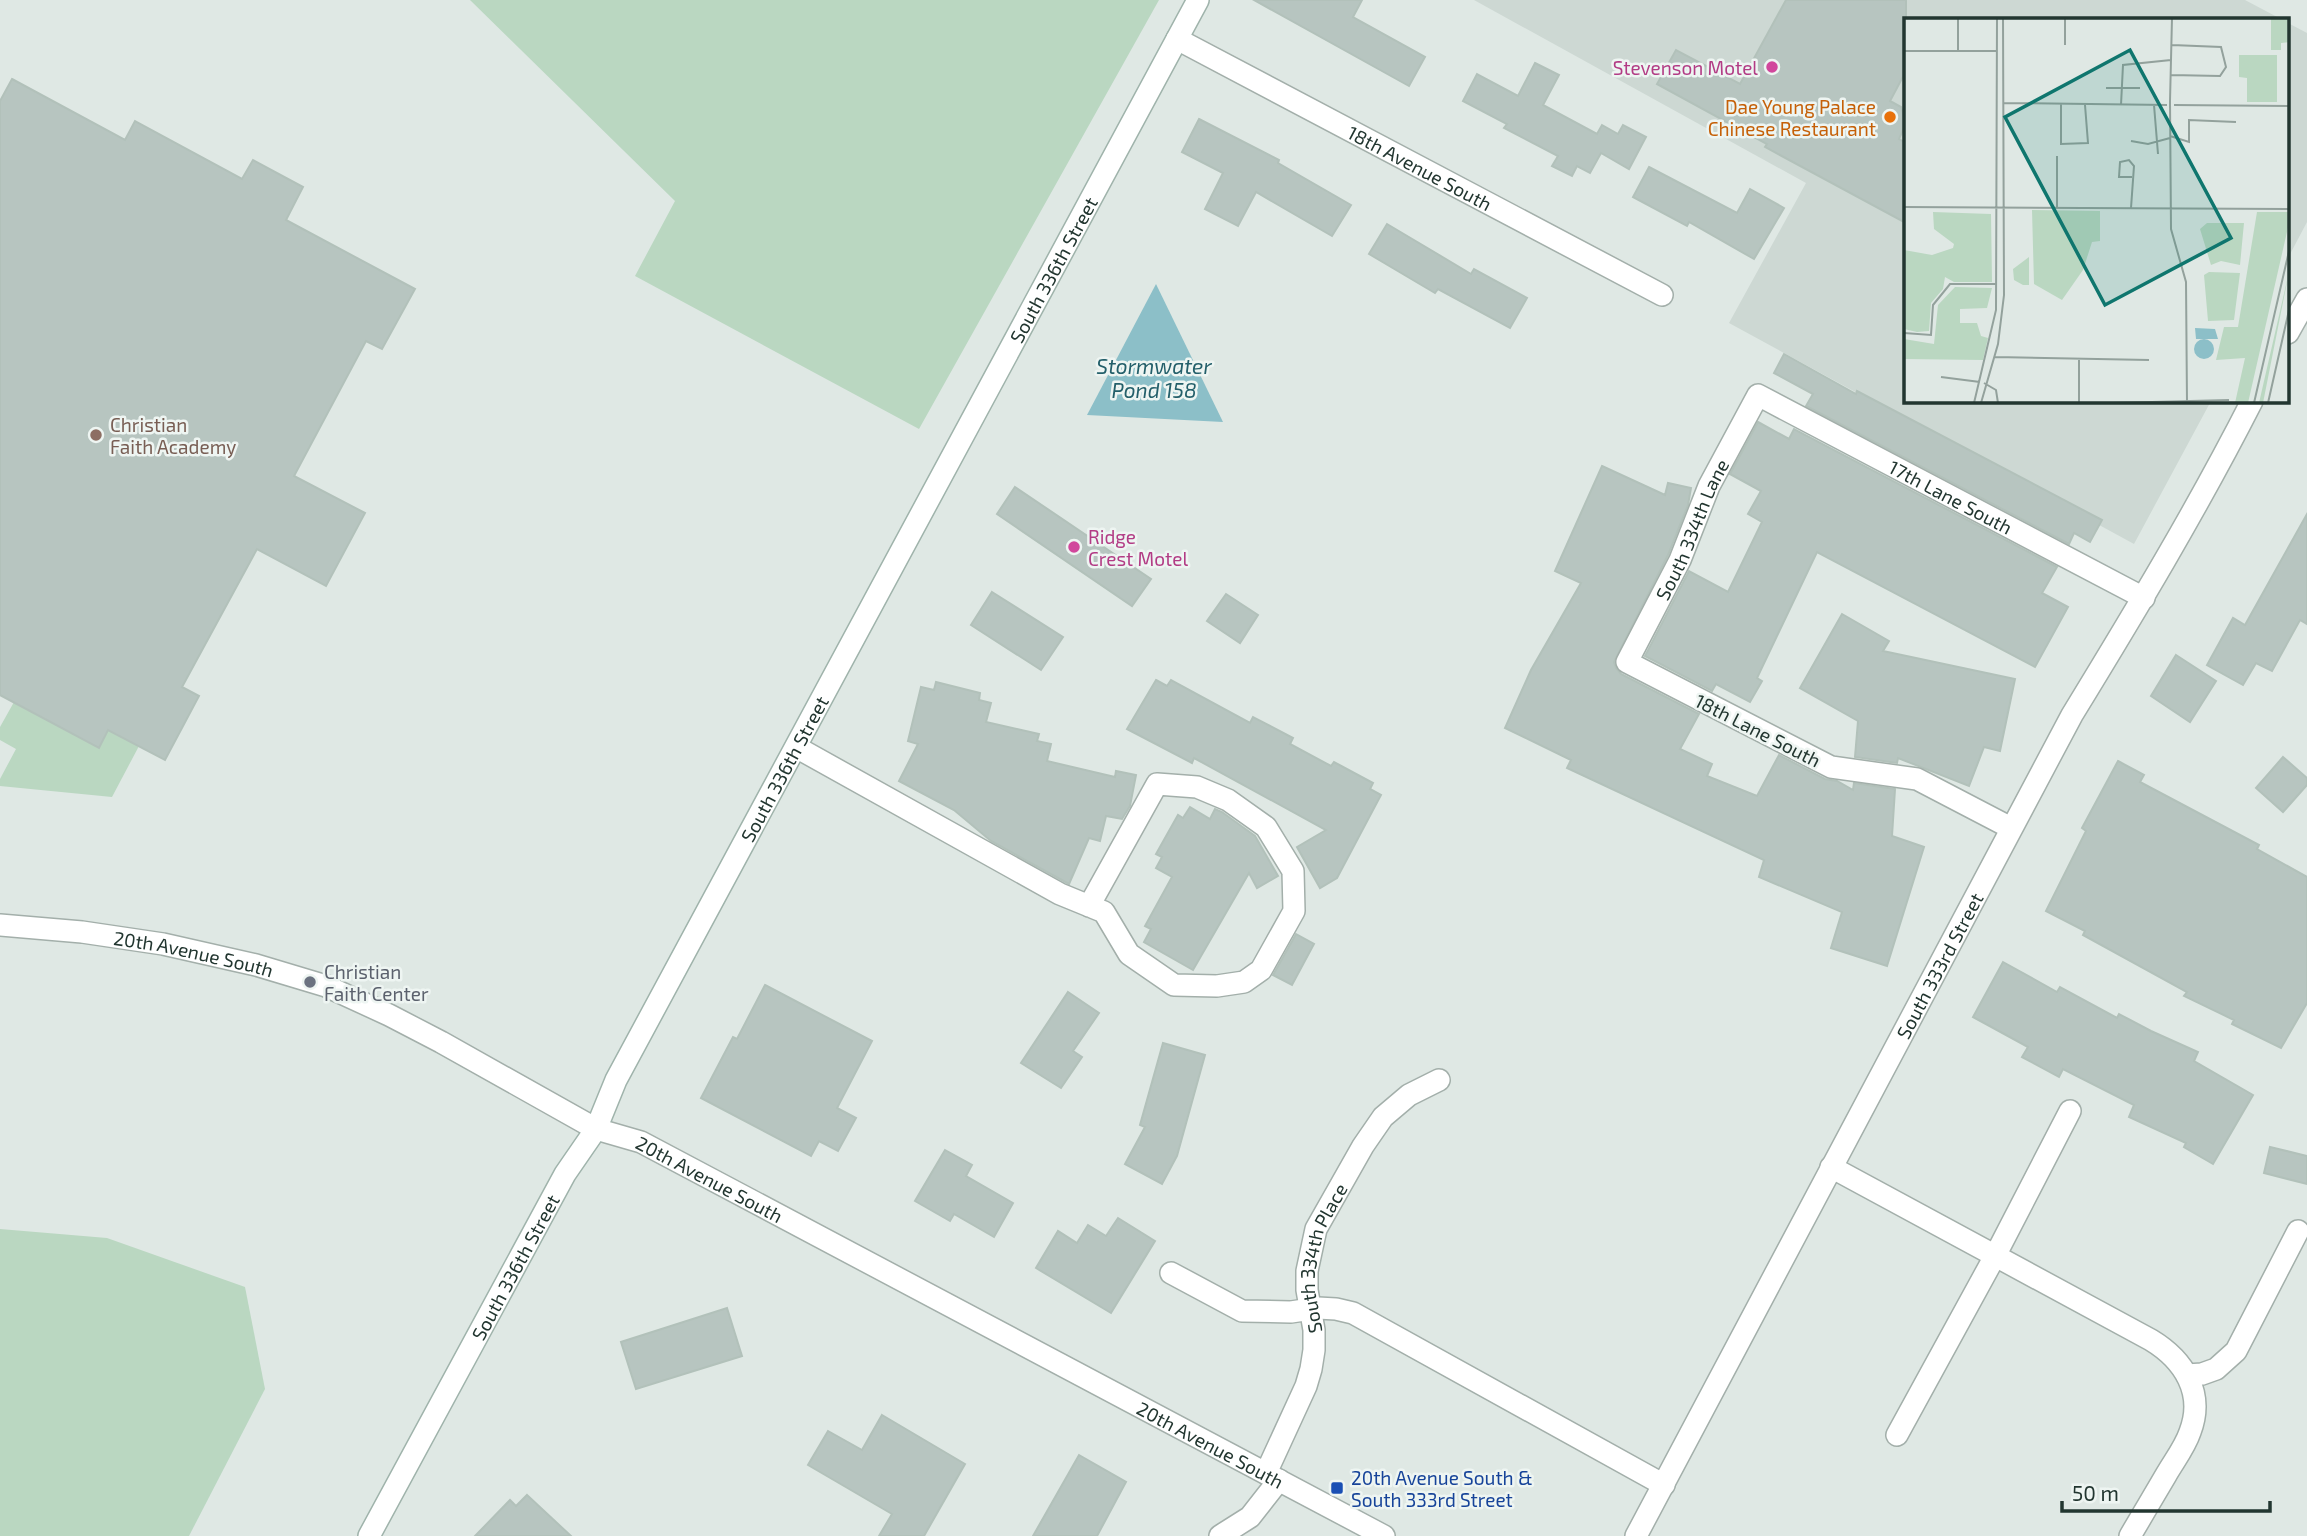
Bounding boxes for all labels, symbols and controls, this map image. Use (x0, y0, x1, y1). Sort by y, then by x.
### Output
inset map (1904, 18, 2290, 402)
place label: Stevenson Motel (1613, 56, 1758, 79)
marker: Stevenson Motel (1764, 59, 1780, 75)
place label: Dae Young Palace Chinese Restaurant (1708, 95, 1876, 140)
marker: Dae Young Palace Chinese Restaurant (1882, 109, 1898, 125)
street label: 18th Avenue South (1344, 120, 1496, 215)
street label: South 336th Street (1004, 193, 1101, 346)
water label: Stormwater Pond 158 (1096, 353, 1212, 402)
place label: Christian Faith Academy (110, 413, 236, 458)
marker: Christian Faith Academy (88, 427, 104, 443)
street label: South 334th Lane (1650, 455, 1733, 604)
street label: 17th Lane South (1885, 455, 2017, 538)
place label: Ridge Crest Motel (1088, 525, 1188, 570)
marker: Ridge Crest Motel (1066, 539, 1082, 555)
street label: 18th Lane South (1691, 688, 1825, 772)
street label: South 336th Street (735, 692, 832, 845)
street label: South 333rd Street (1891, 889, 1987, 1042)
street label: 20th Avenue South (112, 925, 276, 981)
place label: Christian Faith Center (324, 960, 429, 1005)
marker: Christian Faith Center (302, 974, 318, 990)
street label: 20th Avenue South (632, 1130, 787, 1227)
street label: South 334th Place (1296, 1179, 1351, 1335)
street label: South 336th Street (466, 1190, 563, 1344)
street label: 20th Avenue South (1133, 1396, 1288, 1492)
place label: 20th Avenue South & South 333rd Street (1351, 1466, 1533, 1511)
scale bar (2062, 1470, 2270, 1514)
marker: 20th Avenue South & South 333rd Street (1329, 1480, 1345, 1496)
text: 50 m (2072, 1480, 2119, 1505)

